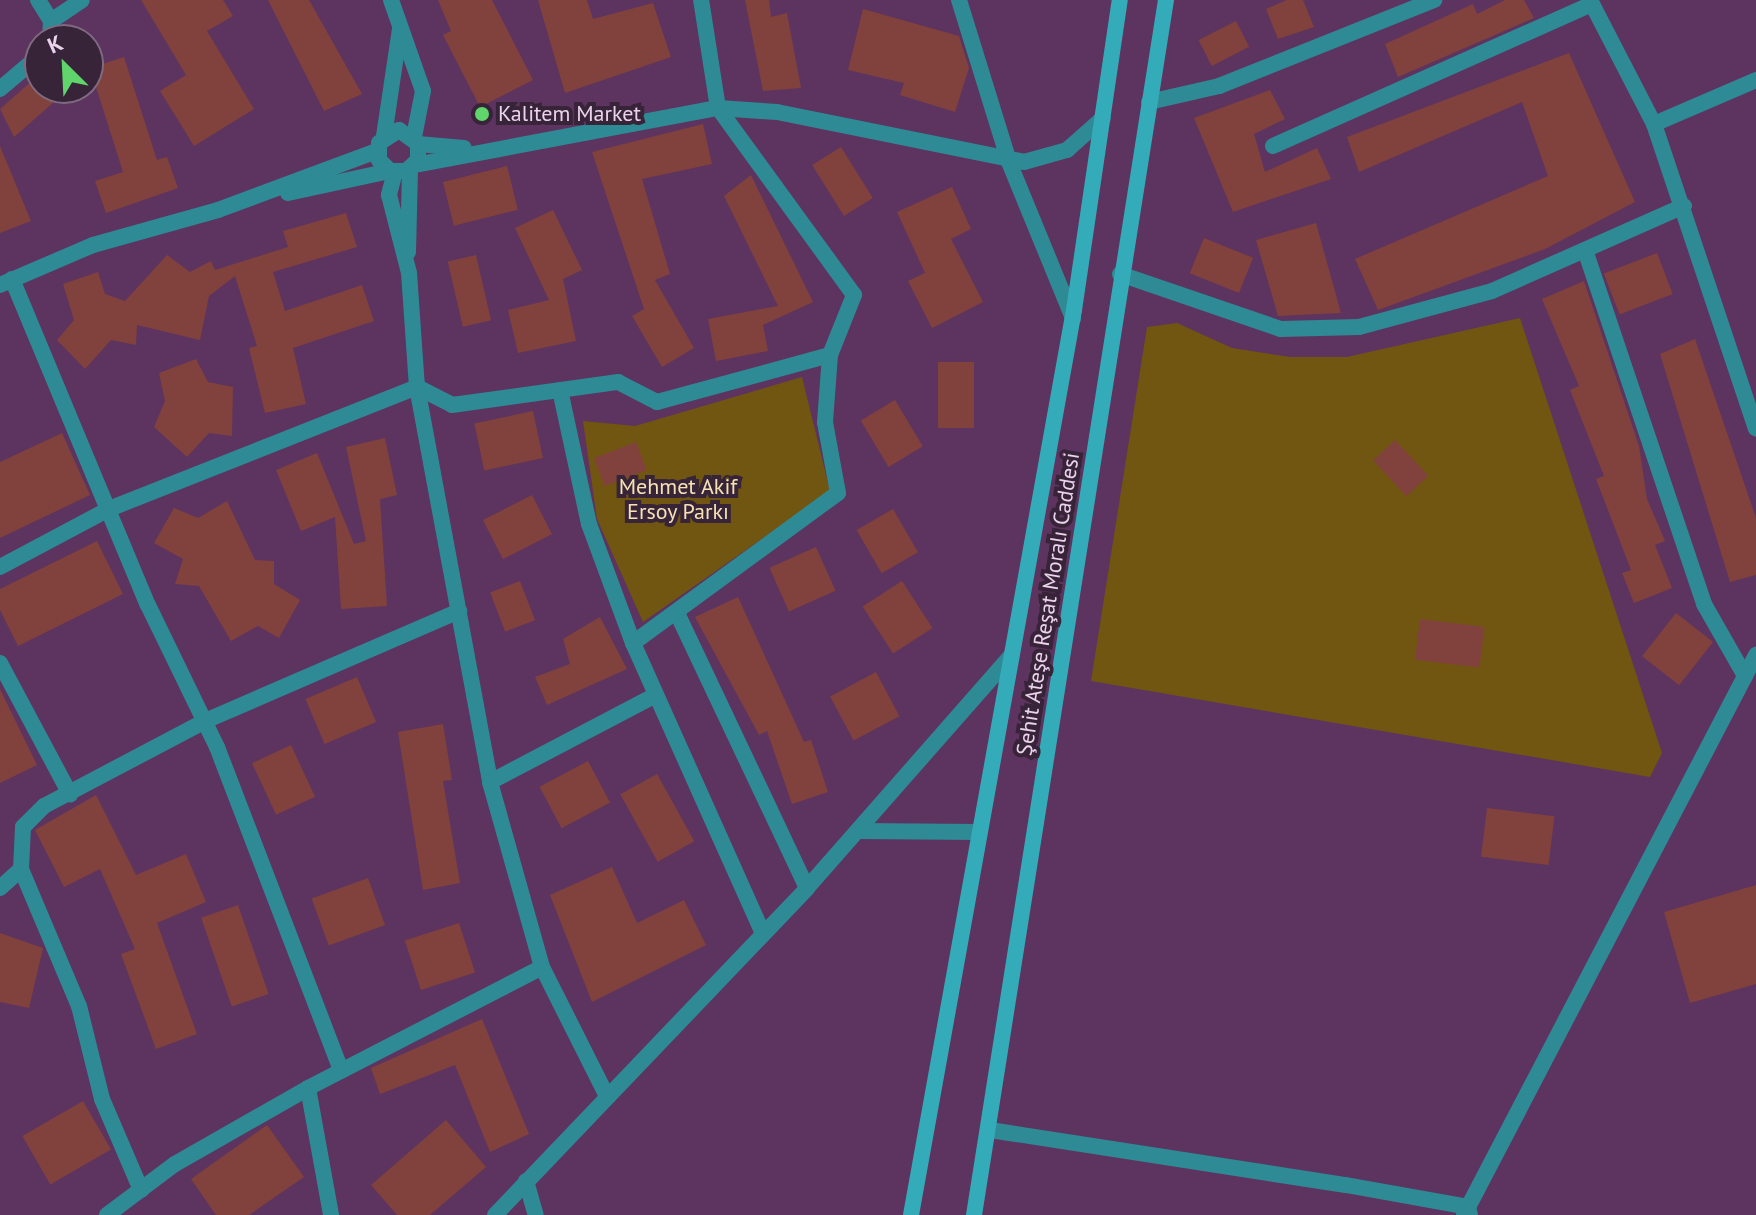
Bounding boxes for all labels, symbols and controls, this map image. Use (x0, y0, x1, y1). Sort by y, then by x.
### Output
north arrow (24, 24, 104, 104)
text: K (43, 28, 67, 59)
place label: Kalitem Market (498, 101, 641, 127)
marker: Kalitem Market (473, 105, 491, 123)
street label: Şehit Ateşe Reşat Moralı Caddesi (1011, 450, 1085, 758)
park label: Mehmet Akif Ersoy Parkı (618, 473, 738, 524)

